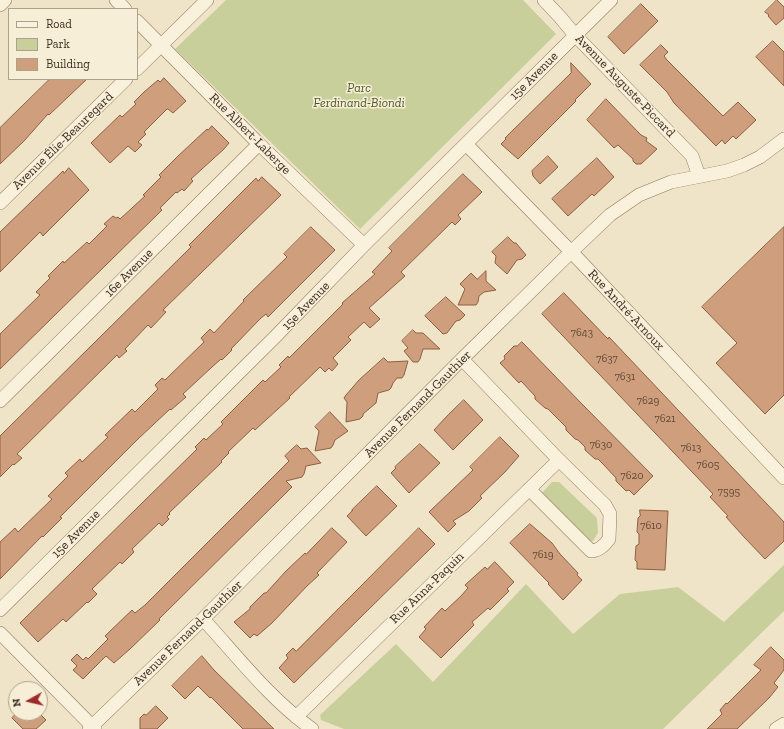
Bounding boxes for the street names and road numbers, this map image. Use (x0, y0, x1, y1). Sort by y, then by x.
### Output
street label: Avenue Auguste-Piccard (572, 31, 678, 141)
street label: 15e Avenue (507, 49, 561, 103)
street label: Avenue Élie-Beauregard (9, 89, 117, 193)
street label: Rue Albert-Laberge (206, 90, 294, 178)
street label: 16e Avenue (102, 246, 156, 300)
street label: Rue André-Arnoux (584, 266, 668, 354)
street label: 15e Avenue (279, 278, 333, 334)
street label: Avenue Fernand-Gauthier (361, 347, 475, 461)
street label: 15e Avenue (49, 507, 103, 561)
street label: Rue Anna-Paquin (387, 549, 467, 627)
street label: Avenue Fernand-Gauthier (130, 577, 246, 689)

